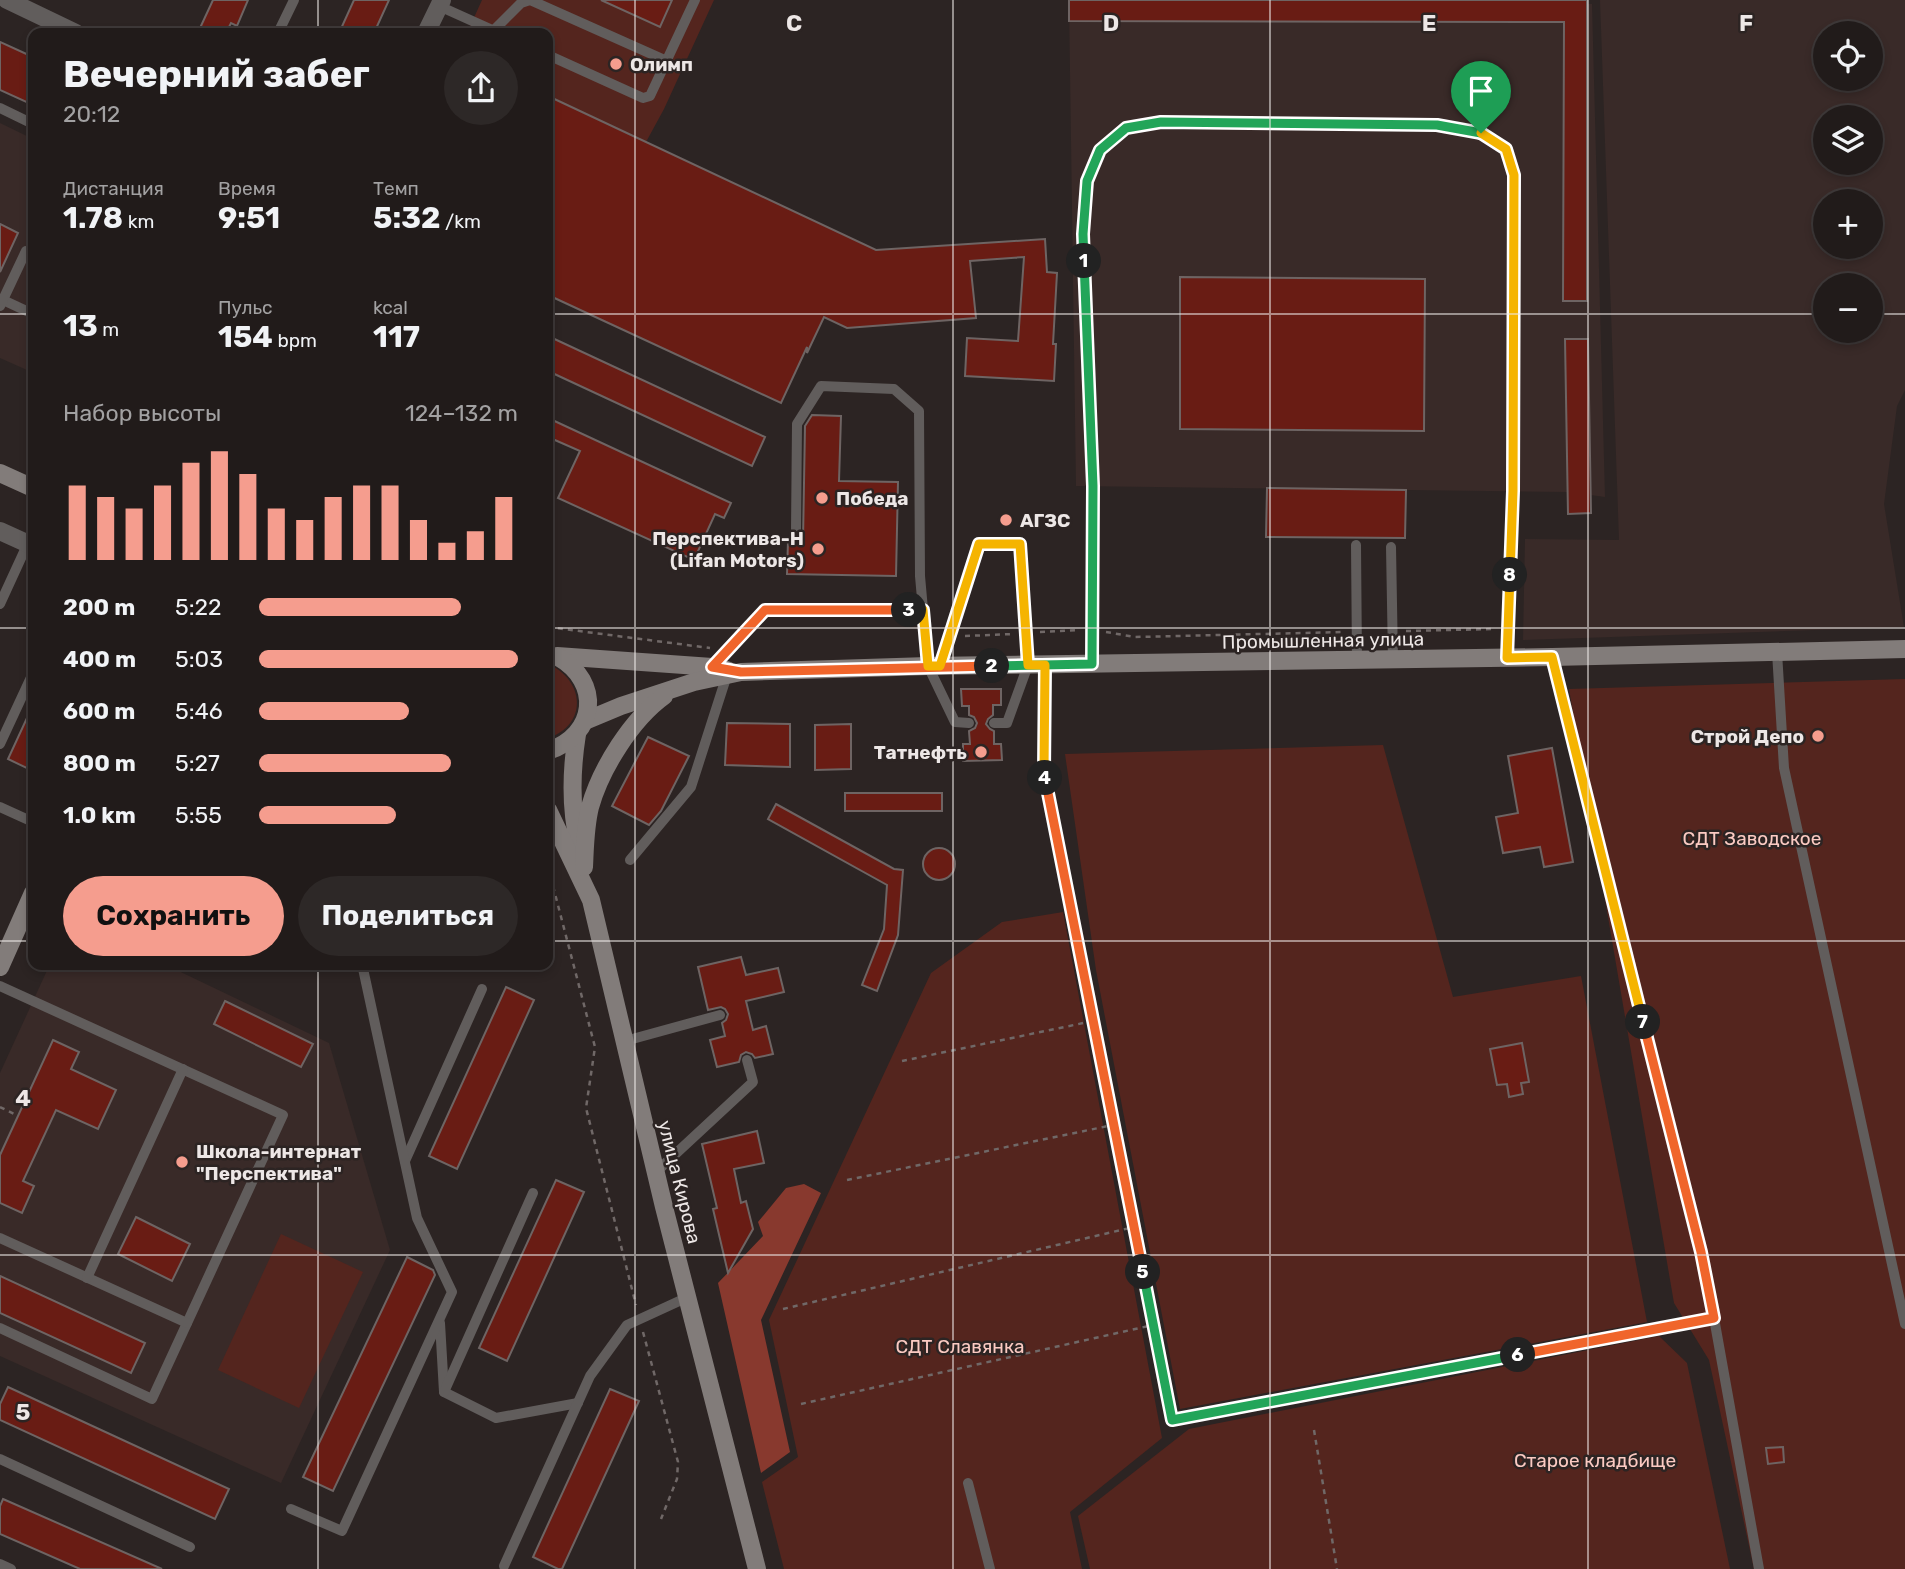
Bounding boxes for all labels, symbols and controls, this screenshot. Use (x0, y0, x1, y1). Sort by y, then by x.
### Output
text: C (786, 9, 802, 37)
text: D (1103, 9, 1119, 37)
text: E (1422, 9, 1436, 37)
text: F (1739, 9, 1753, 37)
map controls (1813, 21, 1883, 343)
button: locate (1813, 21, 1883, 91)
text: Вечерний забег (63, 51, 370, 97)
button: share (444, 51, 518, 125)
place label: Олимп (630, 53, 693, 76)
marker: Олимп (608, 56, 624, 72)
pin (1451, 61, 1511, 133)
icon: arrive (1462, 72, 1500, 110)
text: 20:12 (63, 100, 120, 128)
button: layers (1813, 105, 1883, 175)
text: Дистанция (63, 177, 164, 200)
text: Время (218, 177, 276, 200)
text: Темп (373, 177, 419, 200)
button: + (1813, 189, 1883, 259)
text: 1.78 (63, 200, 123, 236)
text: 9:51 (218, 200, 280, 236)
text: 5:32 (373, 200, 440, 236)
text: km (123, 210, 154, 233)
text: /km (440, 210, 481, 233)
pin: 1 (1066, 244, 1102, 278)
text: 1 (1079, 249, 1088, 272)
button: − (1813, 273, 1883, 343)
text: Пульс (218, 296, 272, 319)
text: kcal (373, 296, 408, 319)
text: 13 (63, 308, 98, 344)
text: m (98, 318, 119, 341)
text: 154 (218, 319, 273, 355)
text: 117 (373, 319, 420, 355)
text: bpm (273, 329, 317, 352)
text: Набор высоты (63, 399, 221, 427)
text: 124–132 m (405, 399, 518, 427)
place label: Победа (836, 487, 908, 510)
marker: Победа (814, 490, 830, 506)
place label: АГЗС (1020, 509, 1070, 532)
marker: АГЗС (998, 512, 1014, 528)
place label: Перспектива-Н (Lifan Motors) (652, 527, 804, 572)
marker: Перспектива-Н (Lifan Motors) (810, 541, 826, 557)
pin: 8 (1492, 558, 1528, 592)
text: 8 (1503, 563, 1516, 586)
pin: 3 (892, 592, 926, 628)
text: 200 m (63, 593, 135, 621)
text: 5:22 (175, 593, 222, 621)
text: 3 (902, 598, 915, 621)
street label: Промышленная улица (1222, 627, 1424, 654)
text: 400 m (63, 645, 136, 673)
text: 5:03 (175, 645, 223, 673)
pin: 2 (974, 648, 1010, 684)
text: 2 (985, 654, 998, 677)
text: 600 m (63, 697, 135, 725)
text: 5:46 (175, 697, 223, 725)
place label: Строй Депо (1691, 725, 1804, 748)
marker: Строй Депо (1810, 728, 1826, 744)
place label: Татнефть (874, 741, 967, 764)
marker: Татнефть (973, 744, 989, 760)
text: 800 m (63, 749, 136, 777)
text: 5:27 (175, 749, 220, 777)
pin: 4 (1028, 760, 1062, 796)
text: 4 (1038, 766, 1051, 789)
text: 1.0 km (63, 801, 136, 829)
text: 5:55 (175, 801, 222, 829)
park label: СДТ Заводское (1683, 827, 1821, 850)
button: Сохранить (63, 876, 284, 956)
button: Поделиться (298, 876, 518, 956)
pin: 7 (1626, 1004, 1660, 1040)
text: 7 (1637, 1010, 1648, 1033)
text: 4 (15, 1084, 31, 1112)
street label: улица Кирова (653, 1118, 706, 1246)
place label: Школа-интернат "Перспектива" (196, 1140, 362, 1185)
marker: Школа-интернат "Перспектива" (174, 1154, 190, 1170)
pin: 5 (1126, 1254, 1160, 1290)
text: 5 (1136, 1260, 1149, 1283)
park label: СДТ Славянка (895, 1335, 1025, 1358)
pin: 6 (1500, 1338, 1536, 1372)
text: 6 (1511, 1343, 1524, 1366)
text: 5 (16, 1398, 31, 1426)
park label: Старое кладбище (1514, 1449, 1676, 1472)

